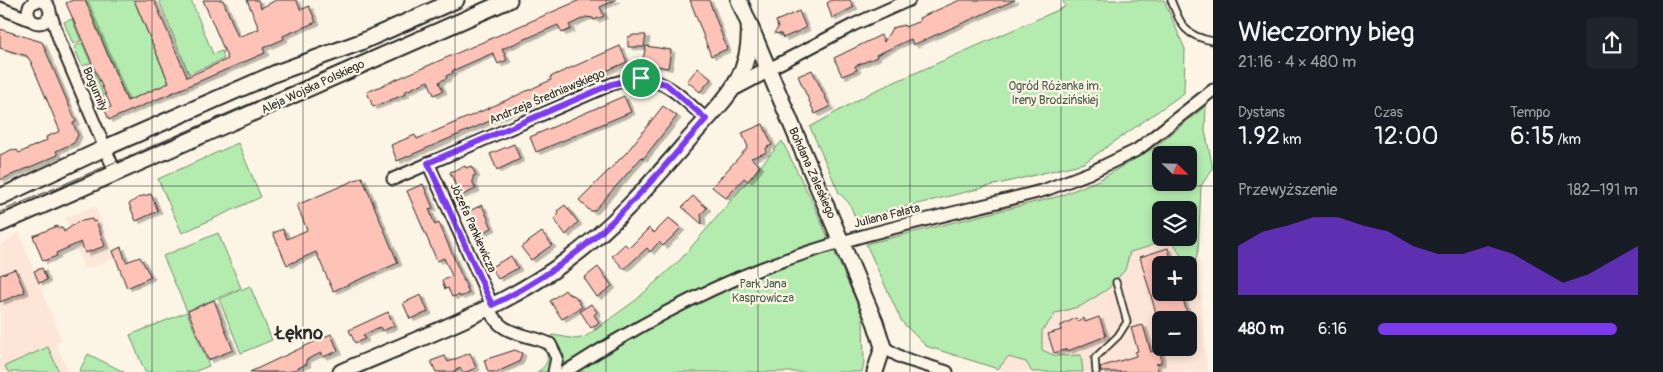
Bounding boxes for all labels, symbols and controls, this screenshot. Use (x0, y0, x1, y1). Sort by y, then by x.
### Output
text: Wieczorny bieg (1238, 15, 1415, 50)
button: share (1586, 17, 1638, 69)
text: 21:16 · 4 × 480 m (1238, 52, 1356, 72)
street label: Aleja Wojska Polskiego (259, 56, 368, 118)
pin (620, 57, 662, 99)
icon: arrive (627, 64, 655, 92)
street label: Bogumiły (79, 65, 111, 113)
street label: Andrzeja Średniawskiego (486, 65, 608, 128)
park label: Ogród Różanka im. Ireny Brodzińskiej (1008, 79, 1102, 108)
text: Dystans (1238, 104, 1285, 121)
text: Czas (1374, 104, 1403, 121)
text: Tempo (1510, 104, 1550, 121)
text: 1.92 (1238, 121, 1280, 152)
text: 12:00 (1374, 121, 1439, 152)
text: 6:15 (1510, 121, 1555, 152)
street label: Bohdana Zaleskiego (785, 125, 839, 221)
text: km (1280, 131, 1301, 148)
text: /km (1555, 131, 1581, 148)
north arrow (1152, 146, 1198, 191)
map controls (1152, 146, 1197, 356)
text: Przewyższenie (1238, 180, 1337, 200)
text: 182–191 m (1567, 180, 1638, 200)
street label: Józefa Pankiewicza (447, 181, 500, 275)
street label: Juliana Fałata (852, 200, 922, 231)
button: layers (1152, 201, 1197, 246)
button: + (1152, 256, 1197, 301)
park label: Park Jana Kasprowicza (732, 277, 795, 306)
button: − (1152, 311, 1197, 356)
text: 480 m (1238, 319, 1284, 339)
text: 6:16 (1318, 319, 1347, 339)
district label: Łękno (273, 322, 323, 345)

